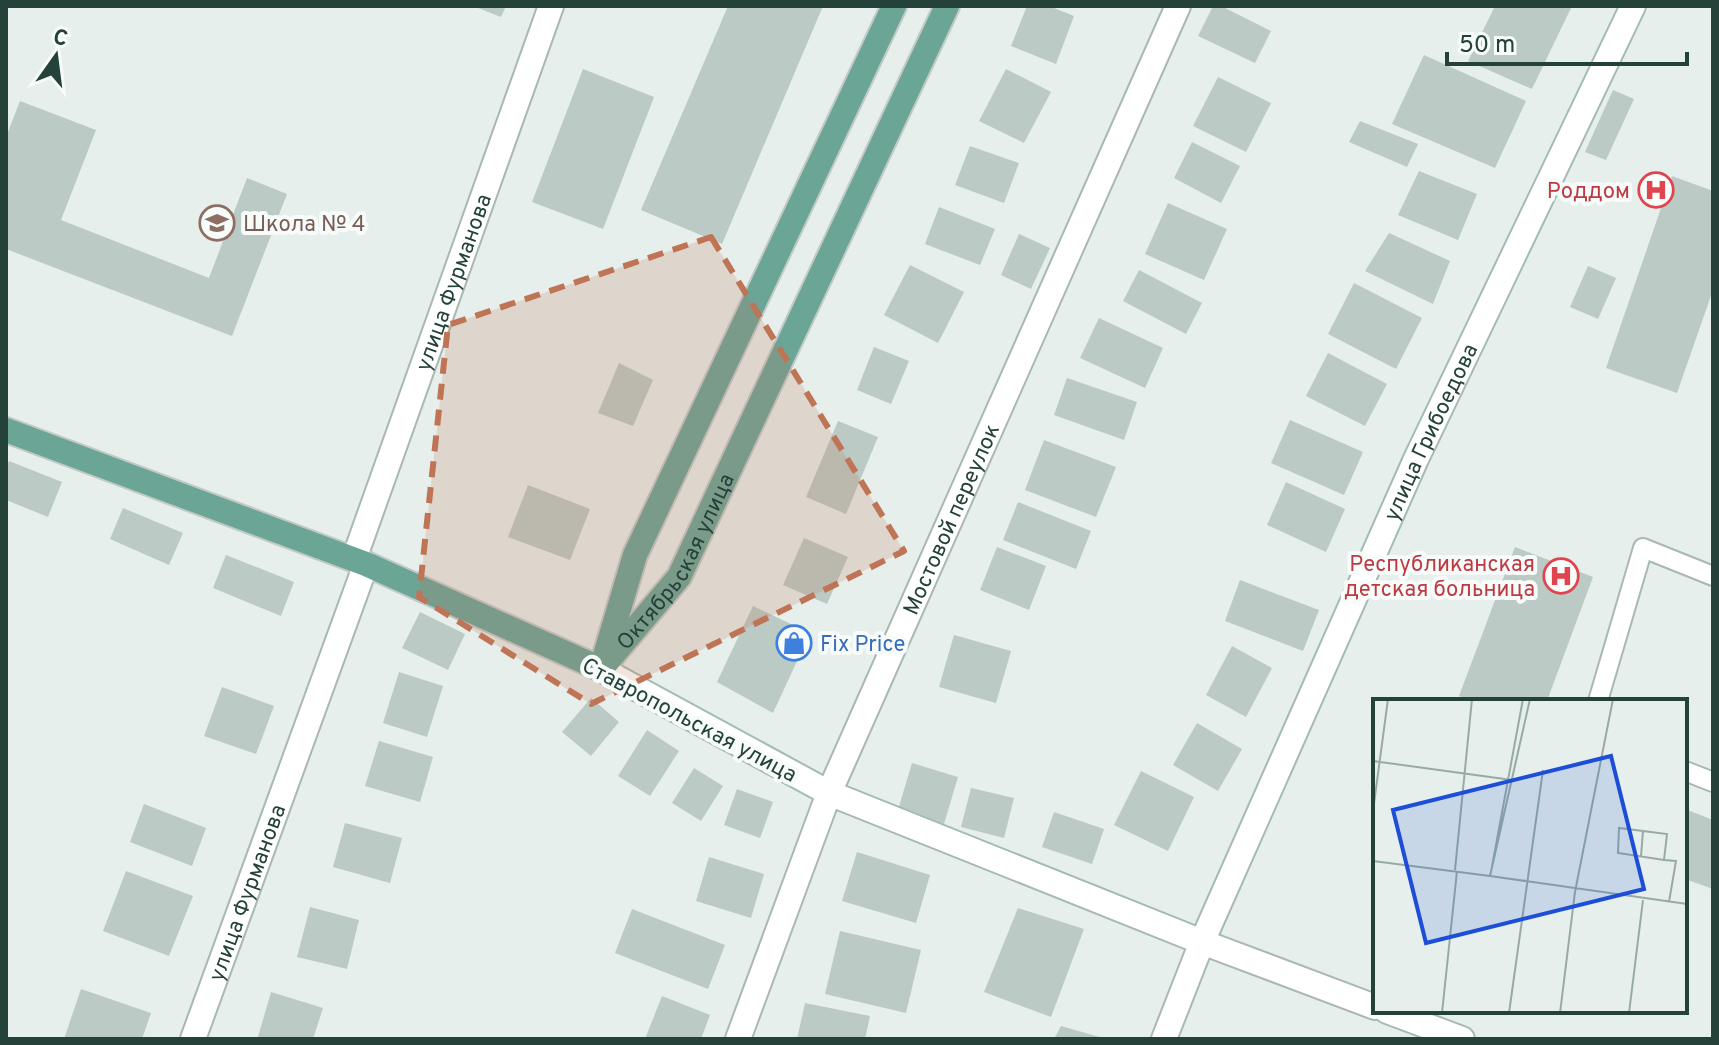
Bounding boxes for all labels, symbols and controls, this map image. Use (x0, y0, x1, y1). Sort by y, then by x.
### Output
north arrow (16, 16, 96, 96)
scale bar (1447, 16, 1687, 66)
text: С (50, 24, 70, 54)
text: 50 m (1459, 31, 1515, 61)
hospital icon: Роддом (1637, 171, 1675, 209)
place label: Роддом (1547, 179, 1630, 206)
street label: улица Фурманова (411, 191, 499, 375)
school or university icon: Школа № 4 (198, 204, 236, 242)
place label: Школа № 4 (243, 212, 366, 239)
street label: улица Грибоедова (1379, 340, 1485, 526)
street label: Мостовой переулок (899, 420, 1007, 620)
street label: Октябрьская улица (612, 470, 742, 656)
place label: Республиканская детская больница (1344, 552, 1535, 604)
hospital icon: Республиканская детская больница (1542, 557, 1580, 595)
shop icon: Fix Price (775, 624, 813, 662)
place label: Fix Price (820, 632, 905, 659)
street label: Ставропольская улица (577, 653, 801, 789)
inset map (1373, 699, 1687, 1013)
street label: улица Фурманова (204, 801, 293, 985)

